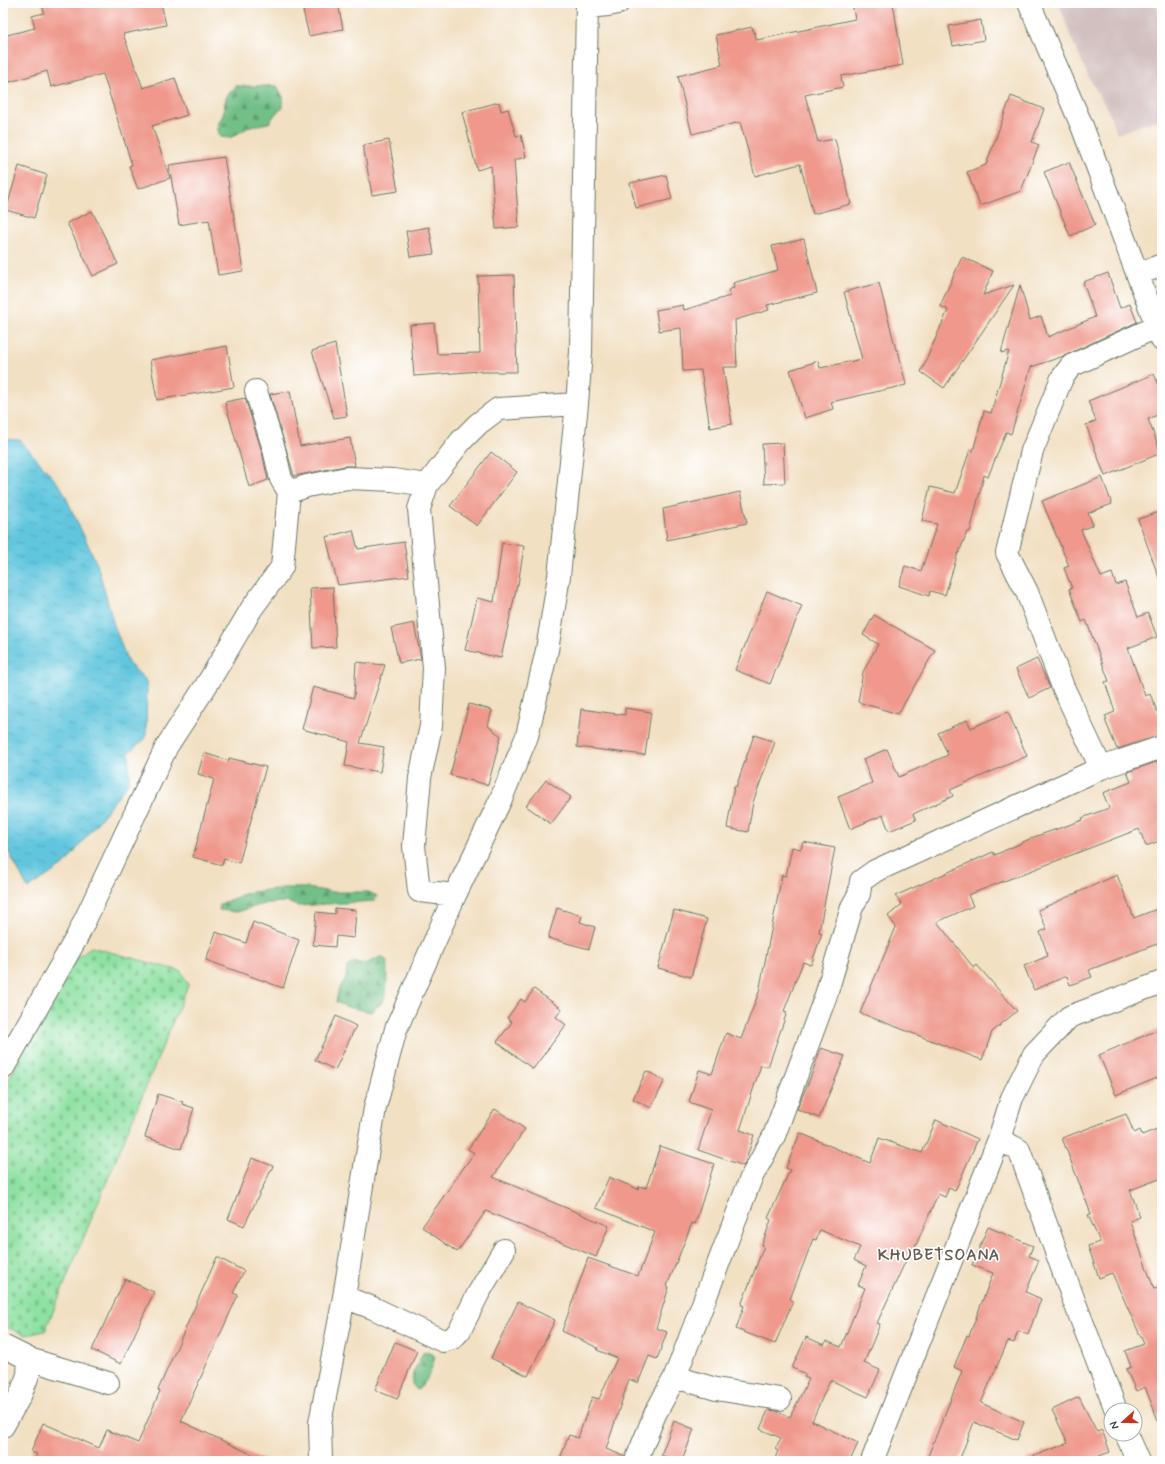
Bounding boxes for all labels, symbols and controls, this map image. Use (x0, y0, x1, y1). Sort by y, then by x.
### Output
district label: KHUBETSOANA (878, 1245, 1000, 1266)
north arrow (1103, 1402, 1143, 1442)
text: N (1107, 1419, 1122, 1431)

